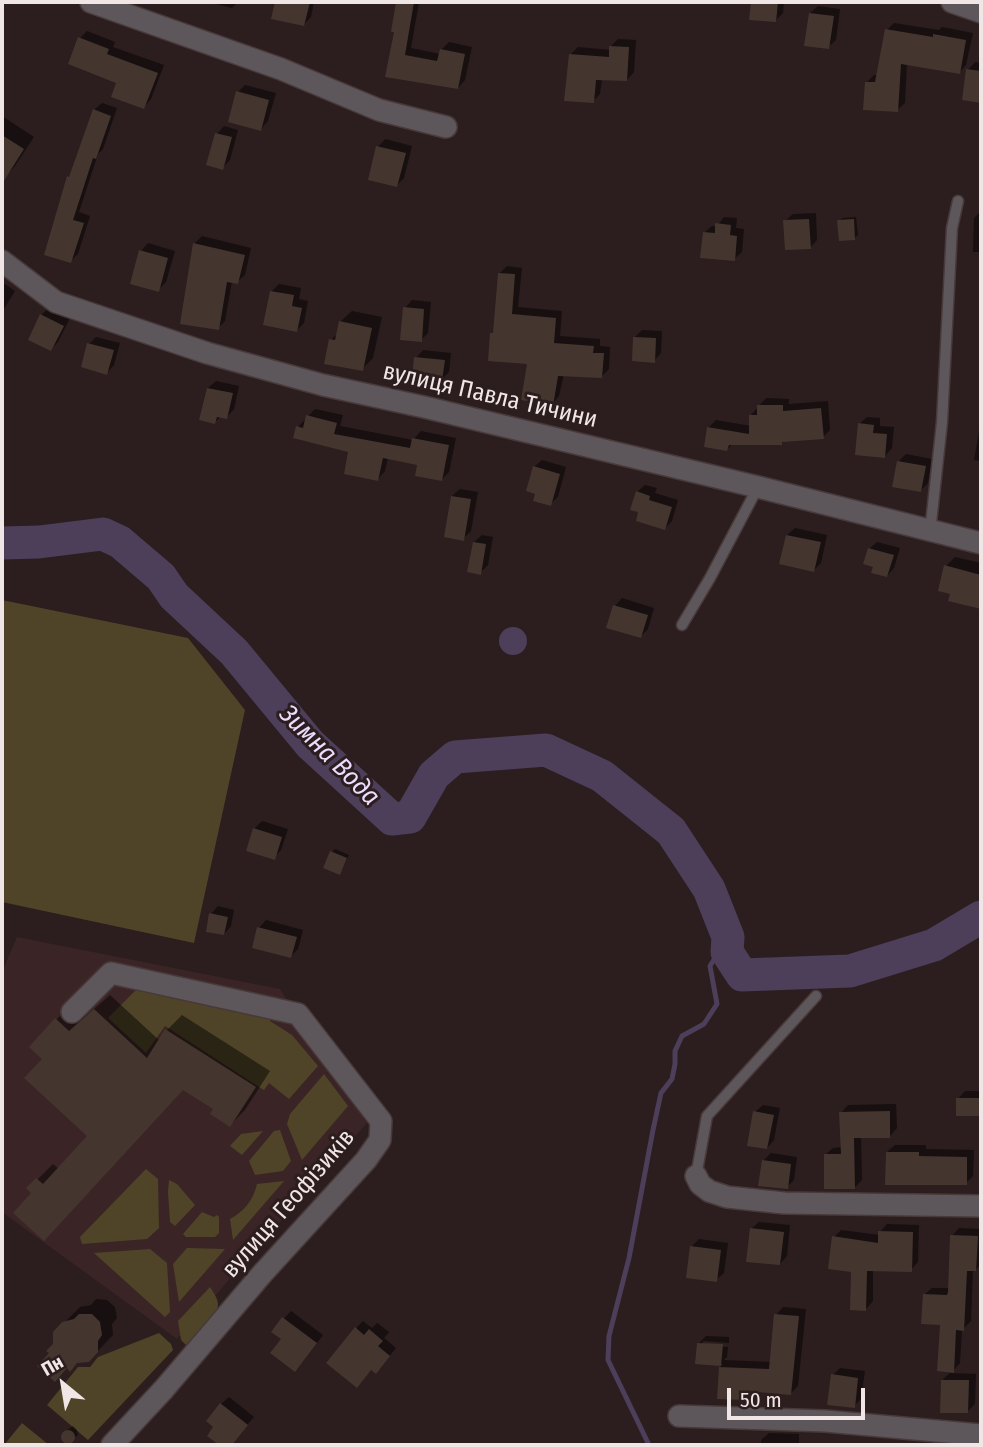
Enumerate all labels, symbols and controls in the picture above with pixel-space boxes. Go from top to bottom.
street label: вулиця Павла Тичини [380,357,600,435]
water label: Зимна Вода [272,699,386,813]
street label: вулиця Геофізиків [217,1124,361,1284]
north arrow [28,1349,98,1419]
text: Пн [37,1350,67,1381]
scale bar [731,1374,869,1418]
text: 50 m [740,1387,782,1413]

